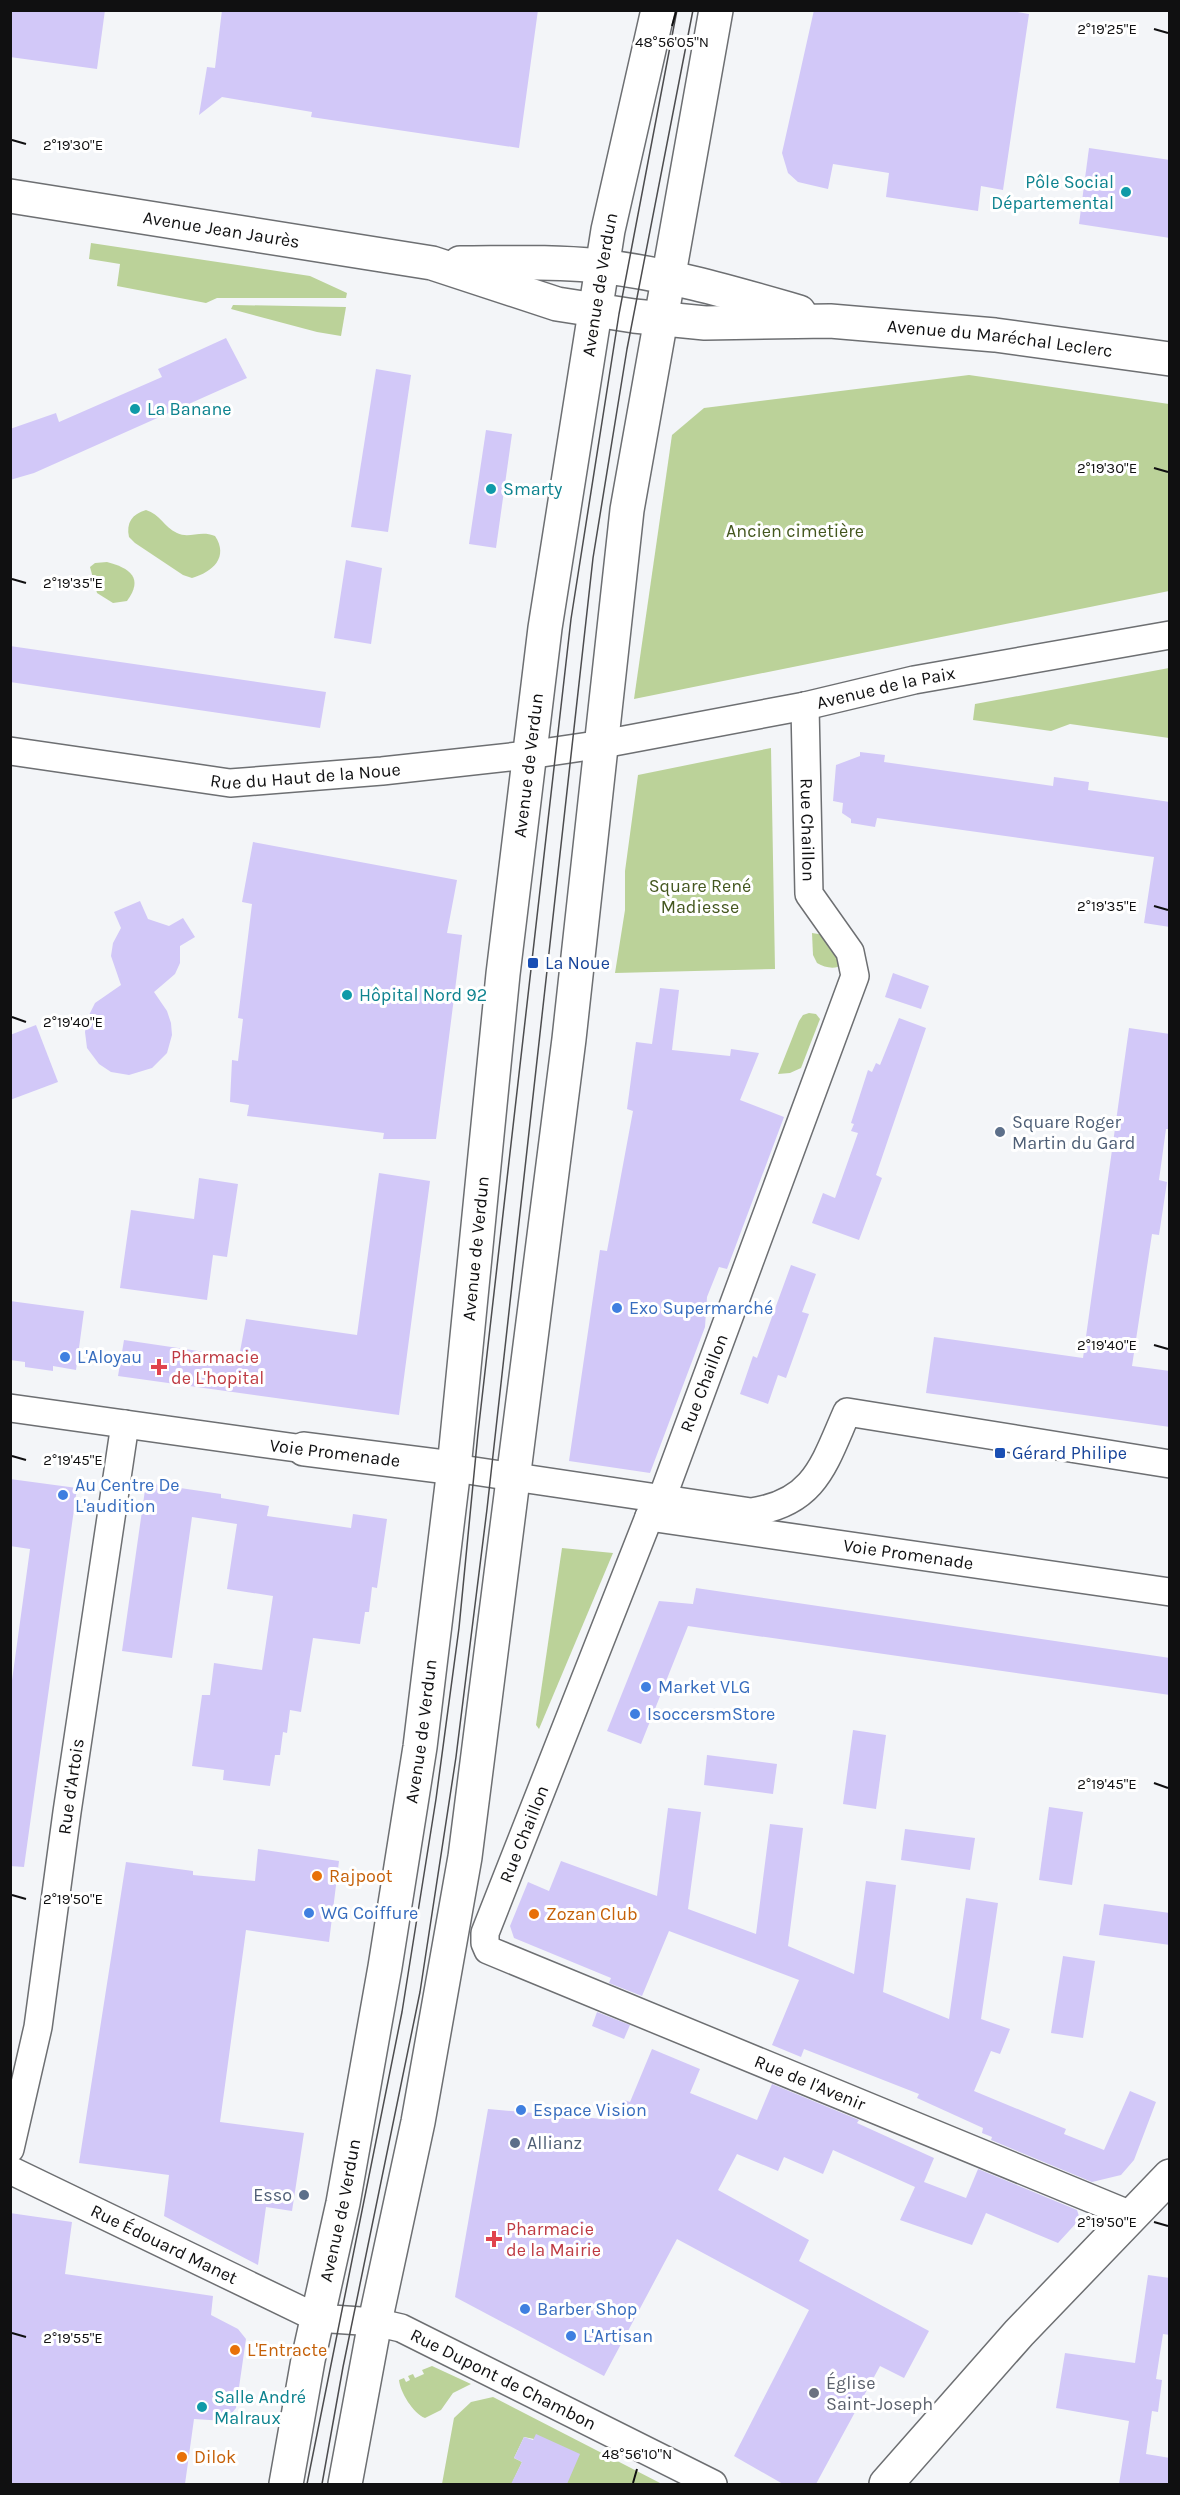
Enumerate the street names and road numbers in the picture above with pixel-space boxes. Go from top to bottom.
street label: Avenue Jean Jaurès [141,206,301,253]
street label: Avenue de Verdun [577,210,623,358]
street label: Avenue du Maréchal Leclerc [886,315,1114,362]
street label: Avenue de la Paix [814,662,957,714]
street label: Avenue de Verdun [509,692,548,839]
street label: Rue du Haut de la Noue [209,758,402,794]
street label: Rue Chaillon [796,778,820,882]
street label: Avenue de Verdun [458,1175,494,1322]
street label: Rue Chaillon [675,1331,733,1435]
street label: Voie Promenade [268,1434,402,1472]
street label: Voie Promenade [842,1534,975,1575]
street label: Avenue de Verdun [400,1658,442,1805]
street label: Rue d'Artois [53,1737,89,1836]
street label: Rue Chaillon [494,1782,554,1886]
street label: Rue de l'Avenir [751,2050,869,2116]
street label: Avenue de Verdun [315,2137,365,2284]
street label: Rue Édouard Manet [87,2200,241,2289]
street label: Rue Dupont de Chambon [407,2323,600,2435]

